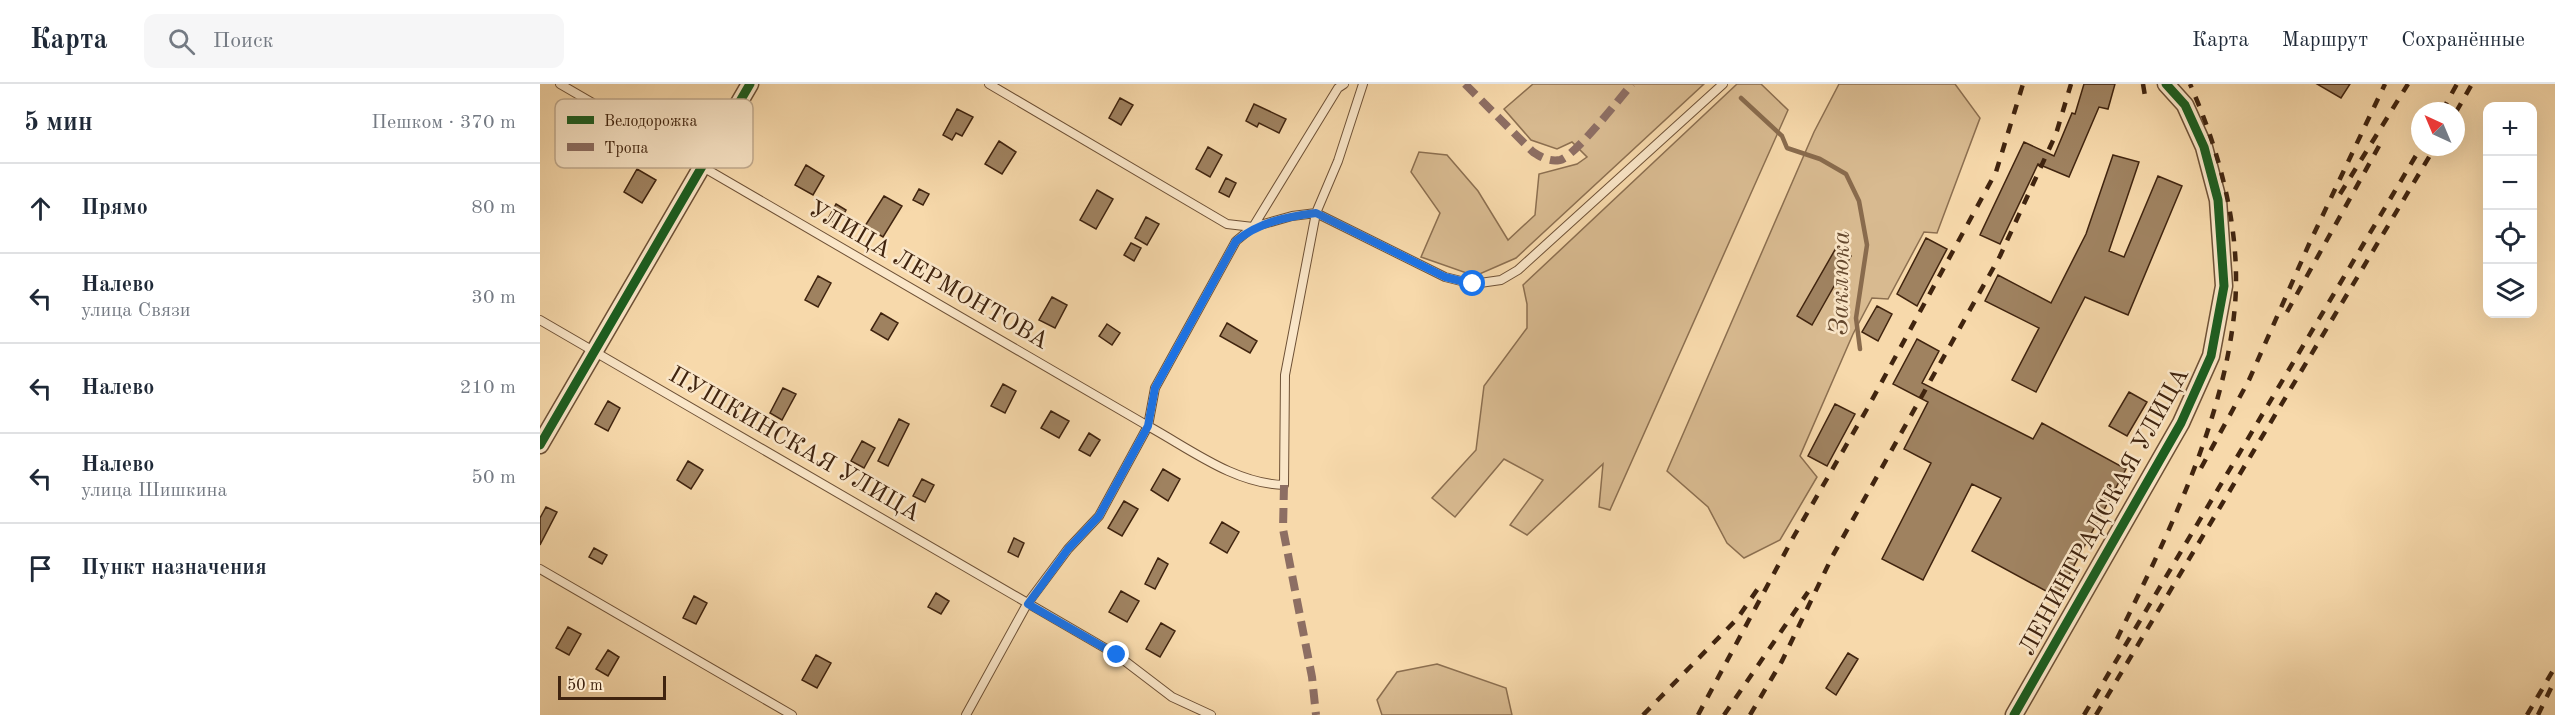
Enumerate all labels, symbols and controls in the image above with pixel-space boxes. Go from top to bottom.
search box [144,14,564,68]
icon: search [165,25,198,58]
text: Карта [30,27,108,55]
text: Поиск [213,30,274,52]
text: Карта [2192,30,2249,51]
text: Маршрут [2282,30,2368,51]
text: Сохранённые [2401,30,2525,51]
legend [555,99,753,168]
north arrow [2411,102,2465,156]
map controls [2483,102,2537,318]
button: + [2483,102,2537,156]
text: 5 мин [24,110,93,136]
text: Пешком · 370 m [371,113,516,133]
text: Велодорожка [604,114,697,130]
text: Тропа [604,141,648,157]
button: − [2483,156,2537,210]
icon: ahead [24,192,57,225]
text: Прямо [81,197,148,219]
street label: УЛИЦА ЛЕРМОНТОВА [804,197,1052,355]
text: 80 m [471,198,516,218]
button: locate [2483,210,2537,264]
water label: Заклюка [1827,230,1855,336]
button: layers [2483,264,2537,318]
route start [1459,270,1485,296]
text: Налево [81,274,154,296]
icon: left [24,282,57,315]
text: 30 m [471,288,516,308]
text: улица Связи [81,301,191,321]
street label: ПУШКИНСКАЯ УЛИЦА [664,363,924,527]
street label: ЛЕНИНГРАДСКАЯ УЛИЦА [2016,364,2194,660]
icon: left [24,372,57,405]
text: Налево [81,377,154,399]
text: 210 m [460,378,516,398]
text: Налево [81,454,154,476]
icon: left [24,462,57,495]
text: 50 m [471,468,516,488]
text: улица Шишкина [81,481,227,501]
icon: arrive [24,552,57,585]
text: Пункт назначения [81,557,267,579]
route end [1103,641,1129,667]
scale bar [558,673,666,700]
text: 50 m [567,678,603,694]

